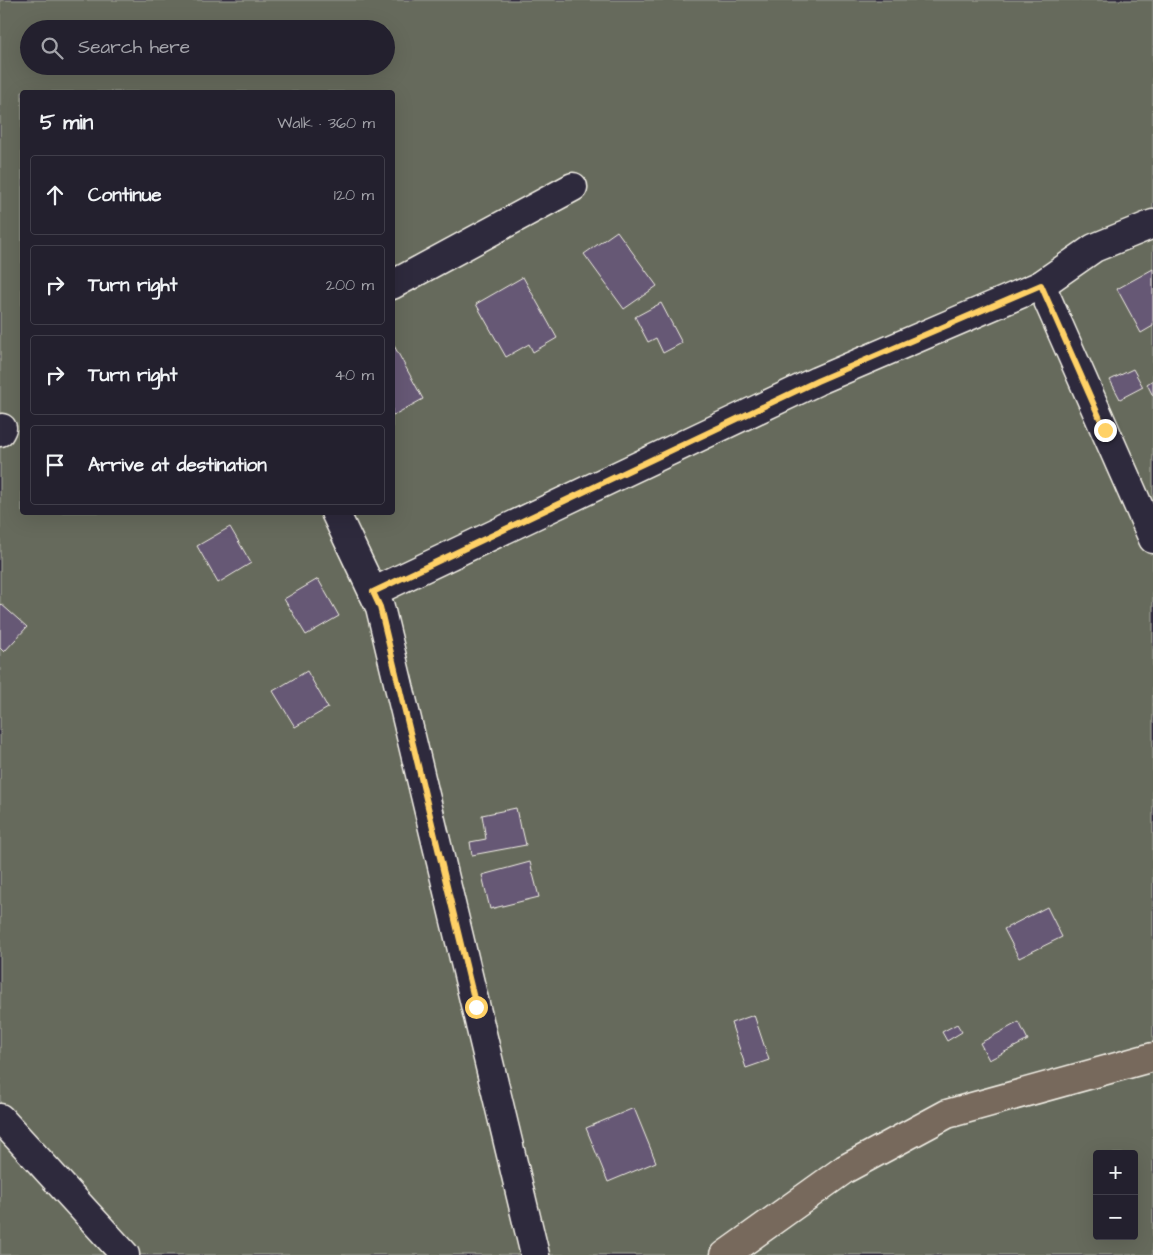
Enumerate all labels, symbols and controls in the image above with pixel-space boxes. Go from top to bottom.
search box [20,20,395,75]
icon: search [38,34,66,62]
text: Search here [78,34,190,61]
text: 5 min [40,108,93,137]
text: Walk · 360 m [277,112,375,134]
icon: ahead [41,181,69,209]
text: Continue [88,182,162,209]
text: 120 m [334,184,374,206]
icon: right [41,271,69,299]
text: Turn right [88,272,177,299]
text: 200 m [326,274,374,296]
icon: right [41,361,69,389]
text: Turn right [88,362,177,389]
text: 40 m [334,364,374,386]
route end [1094,419,1117,442]
icon: arrive [41,451,69,479]
text: Arrive at destination [88,452,267,479]
route start [465,996,488,1019]
map controls [1093,1150,1138,1240]
button: + [1093,1150,1138,1195]
button: − [1093,1195,1138,1240]

